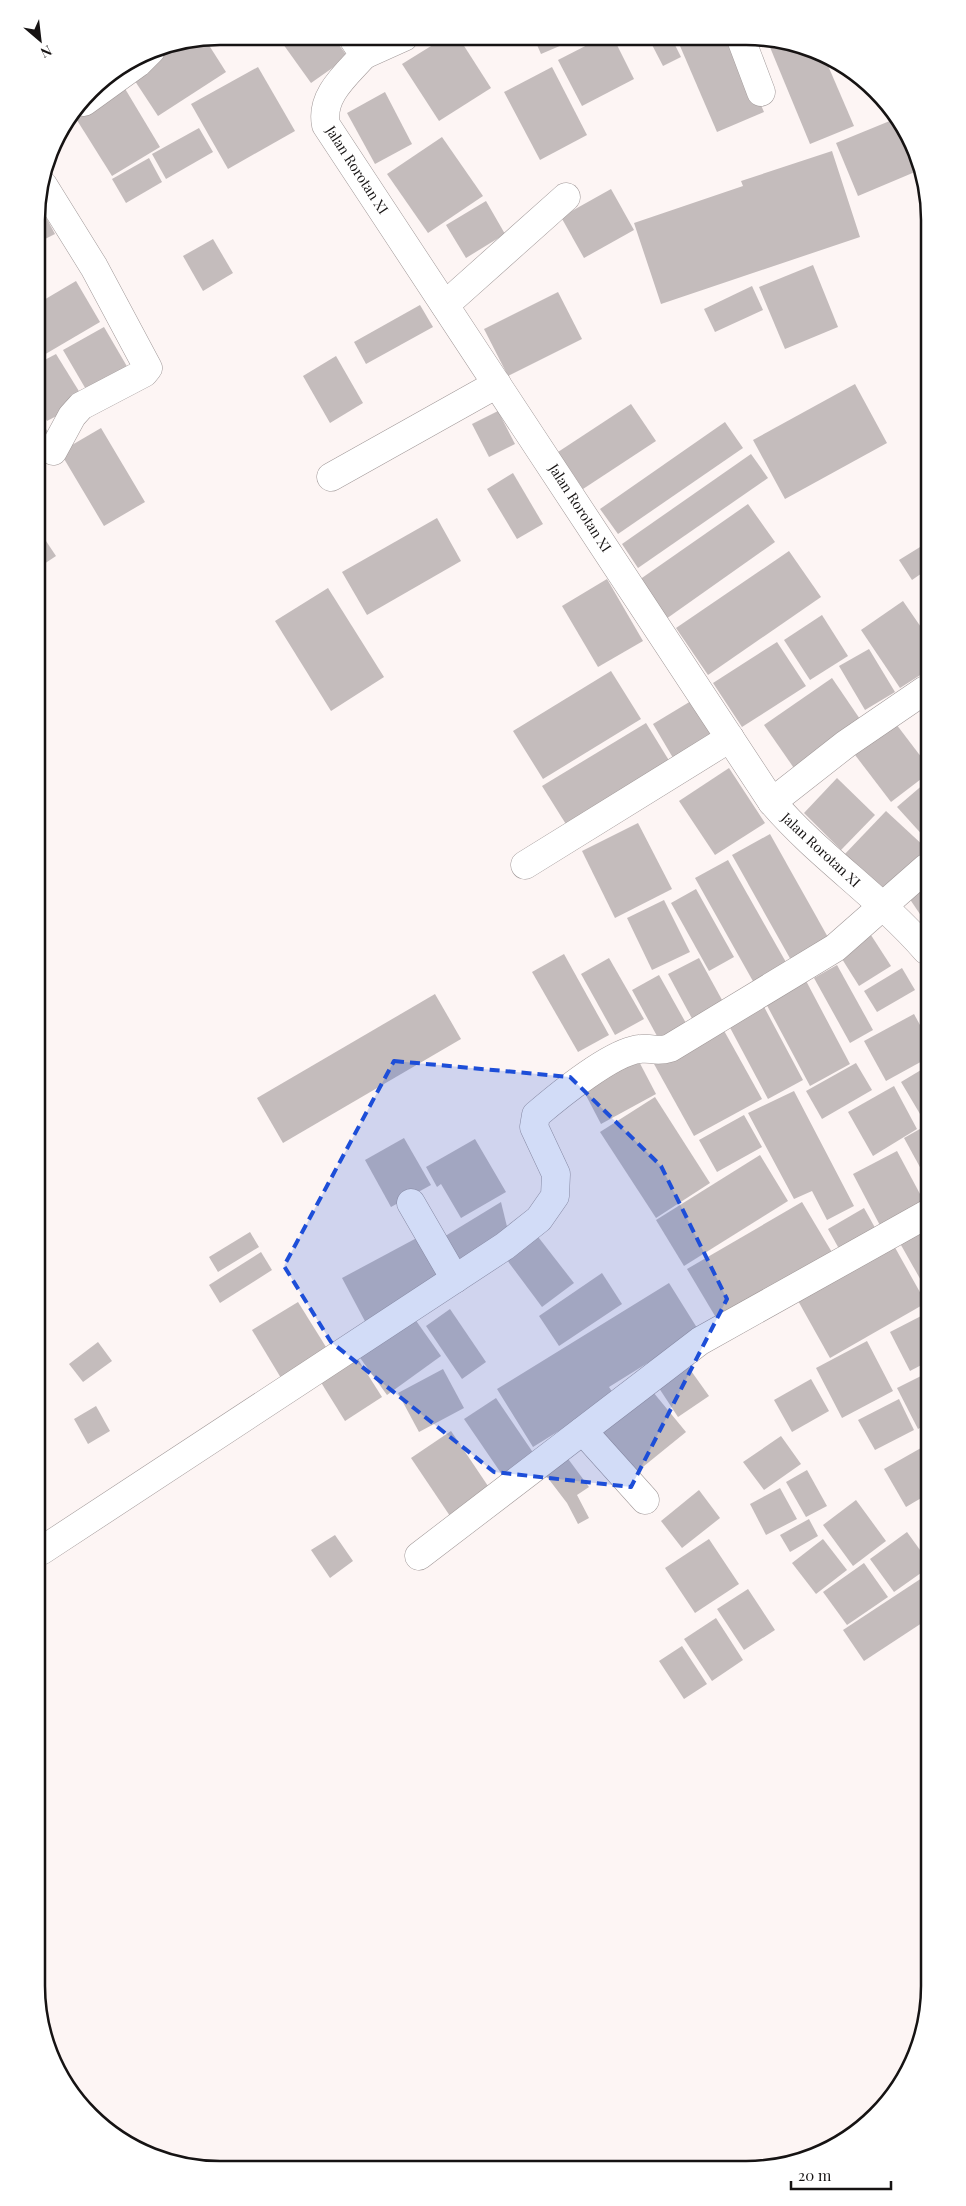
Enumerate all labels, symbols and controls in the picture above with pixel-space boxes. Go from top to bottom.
north arrow [15,15,65,65]
text: N [37,41,55,63]
street label: Jalan Rorotan XI [321,121,393,218]
street label: Jalan Rorotan XI [544,459,616,556]
street label: Jalan Rorotan XI [777,807,865,891]
scale bar [791,2158,891,2190]
text: 20 m [798,2165,832,2185]

